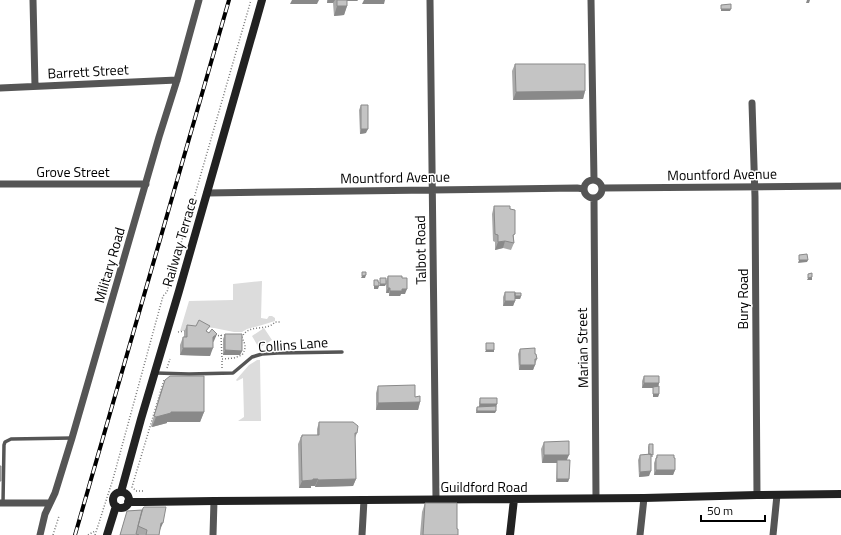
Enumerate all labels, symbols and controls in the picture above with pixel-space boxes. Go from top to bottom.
street label: Barrett Street [47,58,129,84]
street label: Grove Street [36,161,110,182]
street label: Mountford Avenue [667,163,777,185]
street label: Mountford Avenue [340,166,450,188]
street label: Railway Terrace [156,195,202,289]
street label: Talbot Road [409,215,431,285]
street label: Military Road [88,225,130,305]
street label: Bury Road [732,268,753,330]
street label: Marian Street [571,308,593,388]
street label: Collins Lane [257,331,329,357]
street label: Guildford Road [440,476,528,497]
scale bar [701,497,765,523]
text: 50 m [707,501,733,520]

